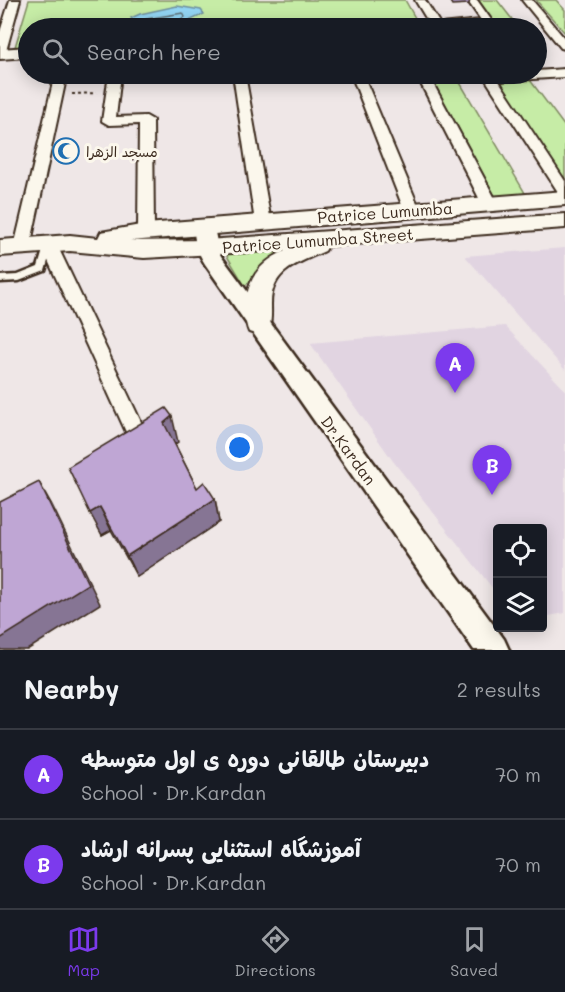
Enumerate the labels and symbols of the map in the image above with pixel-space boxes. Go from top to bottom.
mosque icon: مسجد الزهرا [51,136,81,166]
place label: مسجد الزهرا [86,142,158,161]
street label: Patrice Lumumba [317,197,453,227]
street label: Patrice Lumumba Street [222,223,414,257]
pin: A [436,344,474,393]
street label: Dr.Kardan [317,411,381,489]
your location [225,433,254,462]
pin: B [472,446,512,495]

